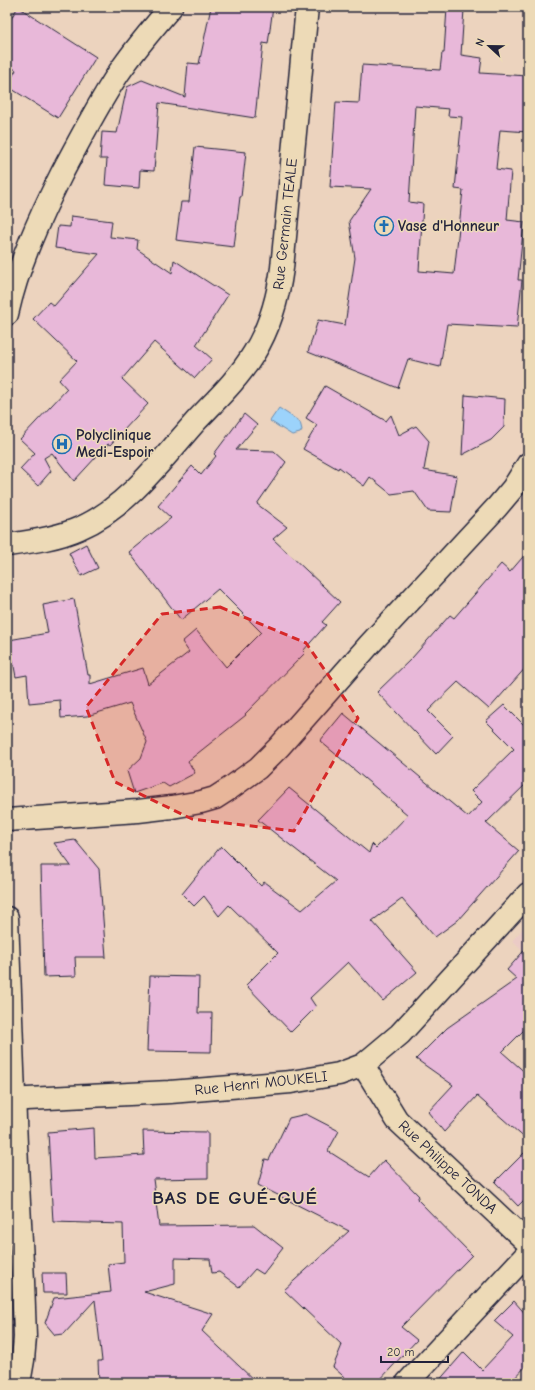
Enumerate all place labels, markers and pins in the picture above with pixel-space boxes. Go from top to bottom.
church icon: Vase d'Honneur [373,215,395,237]
place label: Vase d'Honneur [398,217,499,235]
place label: Polyclinique Medi-Espoir [76,426,154,461]
hospital icon: Polyclinique Medi-Espoir [51,433,73,455]

